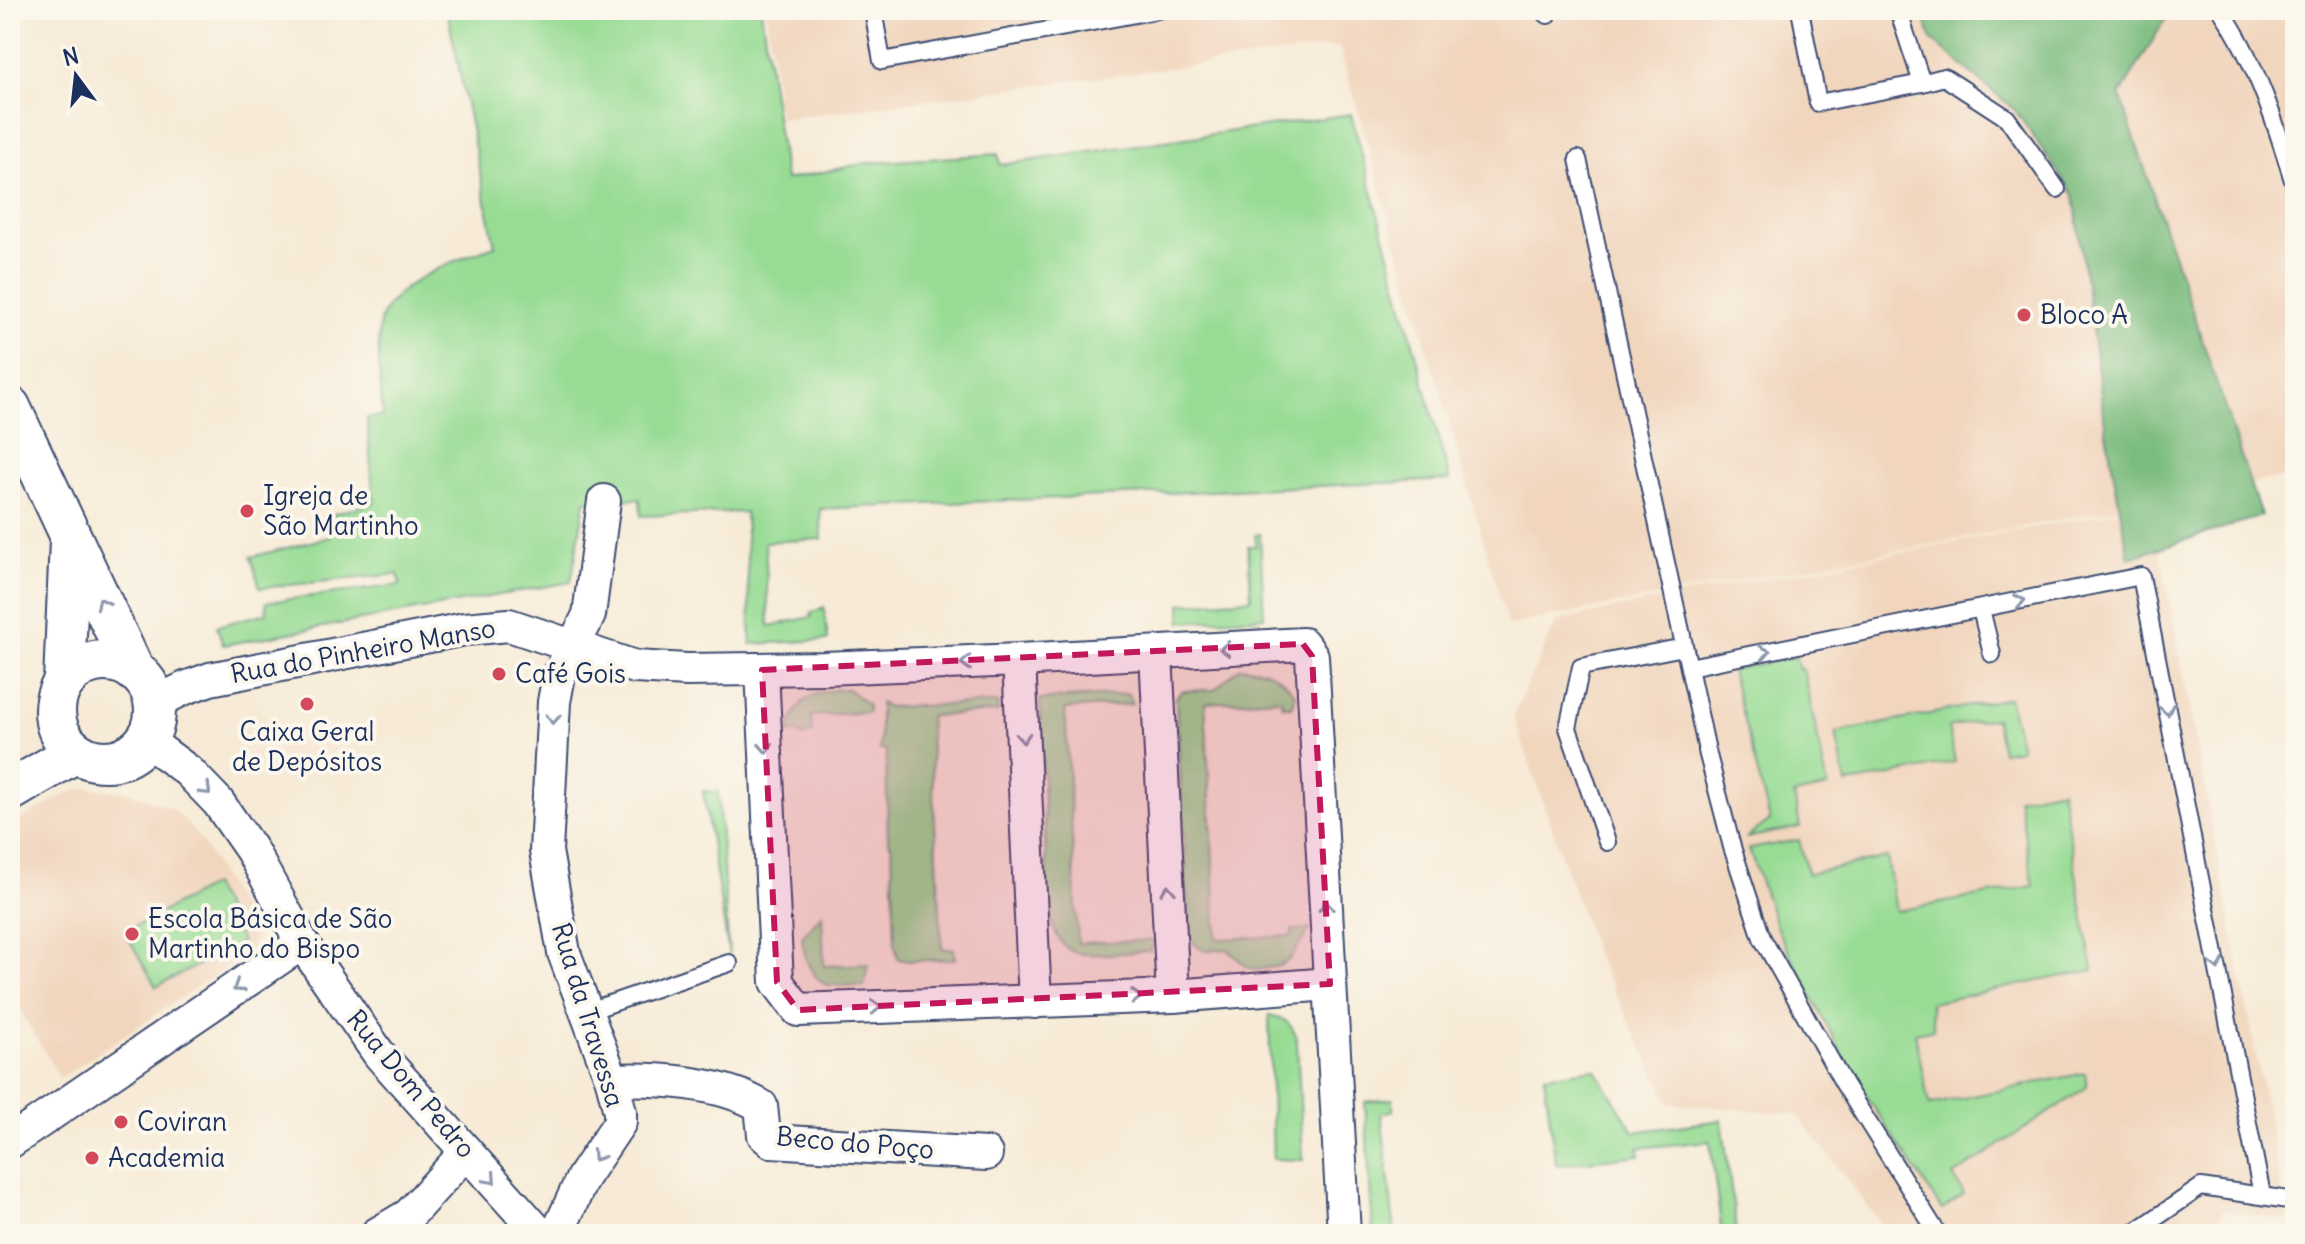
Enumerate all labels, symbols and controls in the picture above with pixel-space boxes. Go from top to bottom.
north arrow [36,36,116,116]
text: N [60,41,82,72]
place label: Bloco A [2040,298,2128,331]
marker: Bloco A [2015,306,2033,324]
place label: Igreja de São Martinho [263,479,419,542]
marker: Igreja de São Martinho [238,502,256,520]
one-way arrow [2013,593,2026,610]
one-way arrow [96,597,112,612]
street label: Rua do Pinheiro Manso [228,611,498,690]
one-way arrow [1218,640,1231,657]
one-way arrow [1758,644,1771,661]
one-way arrow [959,654,972,671]
place label: Café Gois [515,657,626,690]
marker: Café Gois [490,665,508,683]
marker: Caixa Geral de Depósitos [298,695,316,713]
one-way arrow [2158,703,2175,716]
one-way arrow [545,713,562,726]
place label: Caixa Geral de Depósitos [232,715,382,778]
one-way arrow [1015,732,1032,745]
one-way arrow [757,742,774,755]
one-way arrow [197,781,211,795]
one-way arrow [1159,883,1176,896]
one-way arrow [1317,899,1334,912]
place label: Escola Básica de São Martinho do Bispo [148,902,392,965]
street label: Rua da Travessa [545,919,632,1111]
marker: Escola Básica de São Martinho do Bispo [123,925,141,943]
one-way arrow [2208,958,2225,971]
one-way arrow [232,977,246,992]
one-way arrow [1130,989,1143,1006]
one-way arrow [870,999,883,1016]
street label: Rua Dom Pedro [340,1003,483,1165]
place label: Coviran [137,1105,227,1138]
marker: Coviran [112,1113,130,1131]
street label: Beco do Poço [775,1119,935,1166]
place label: Academia [108,1141,225,1174]
one-way arrow [591,1148,606,1162]
marker: Academia [83,1149,101,1167]
one-way arrow [481,1170,495,1185]

